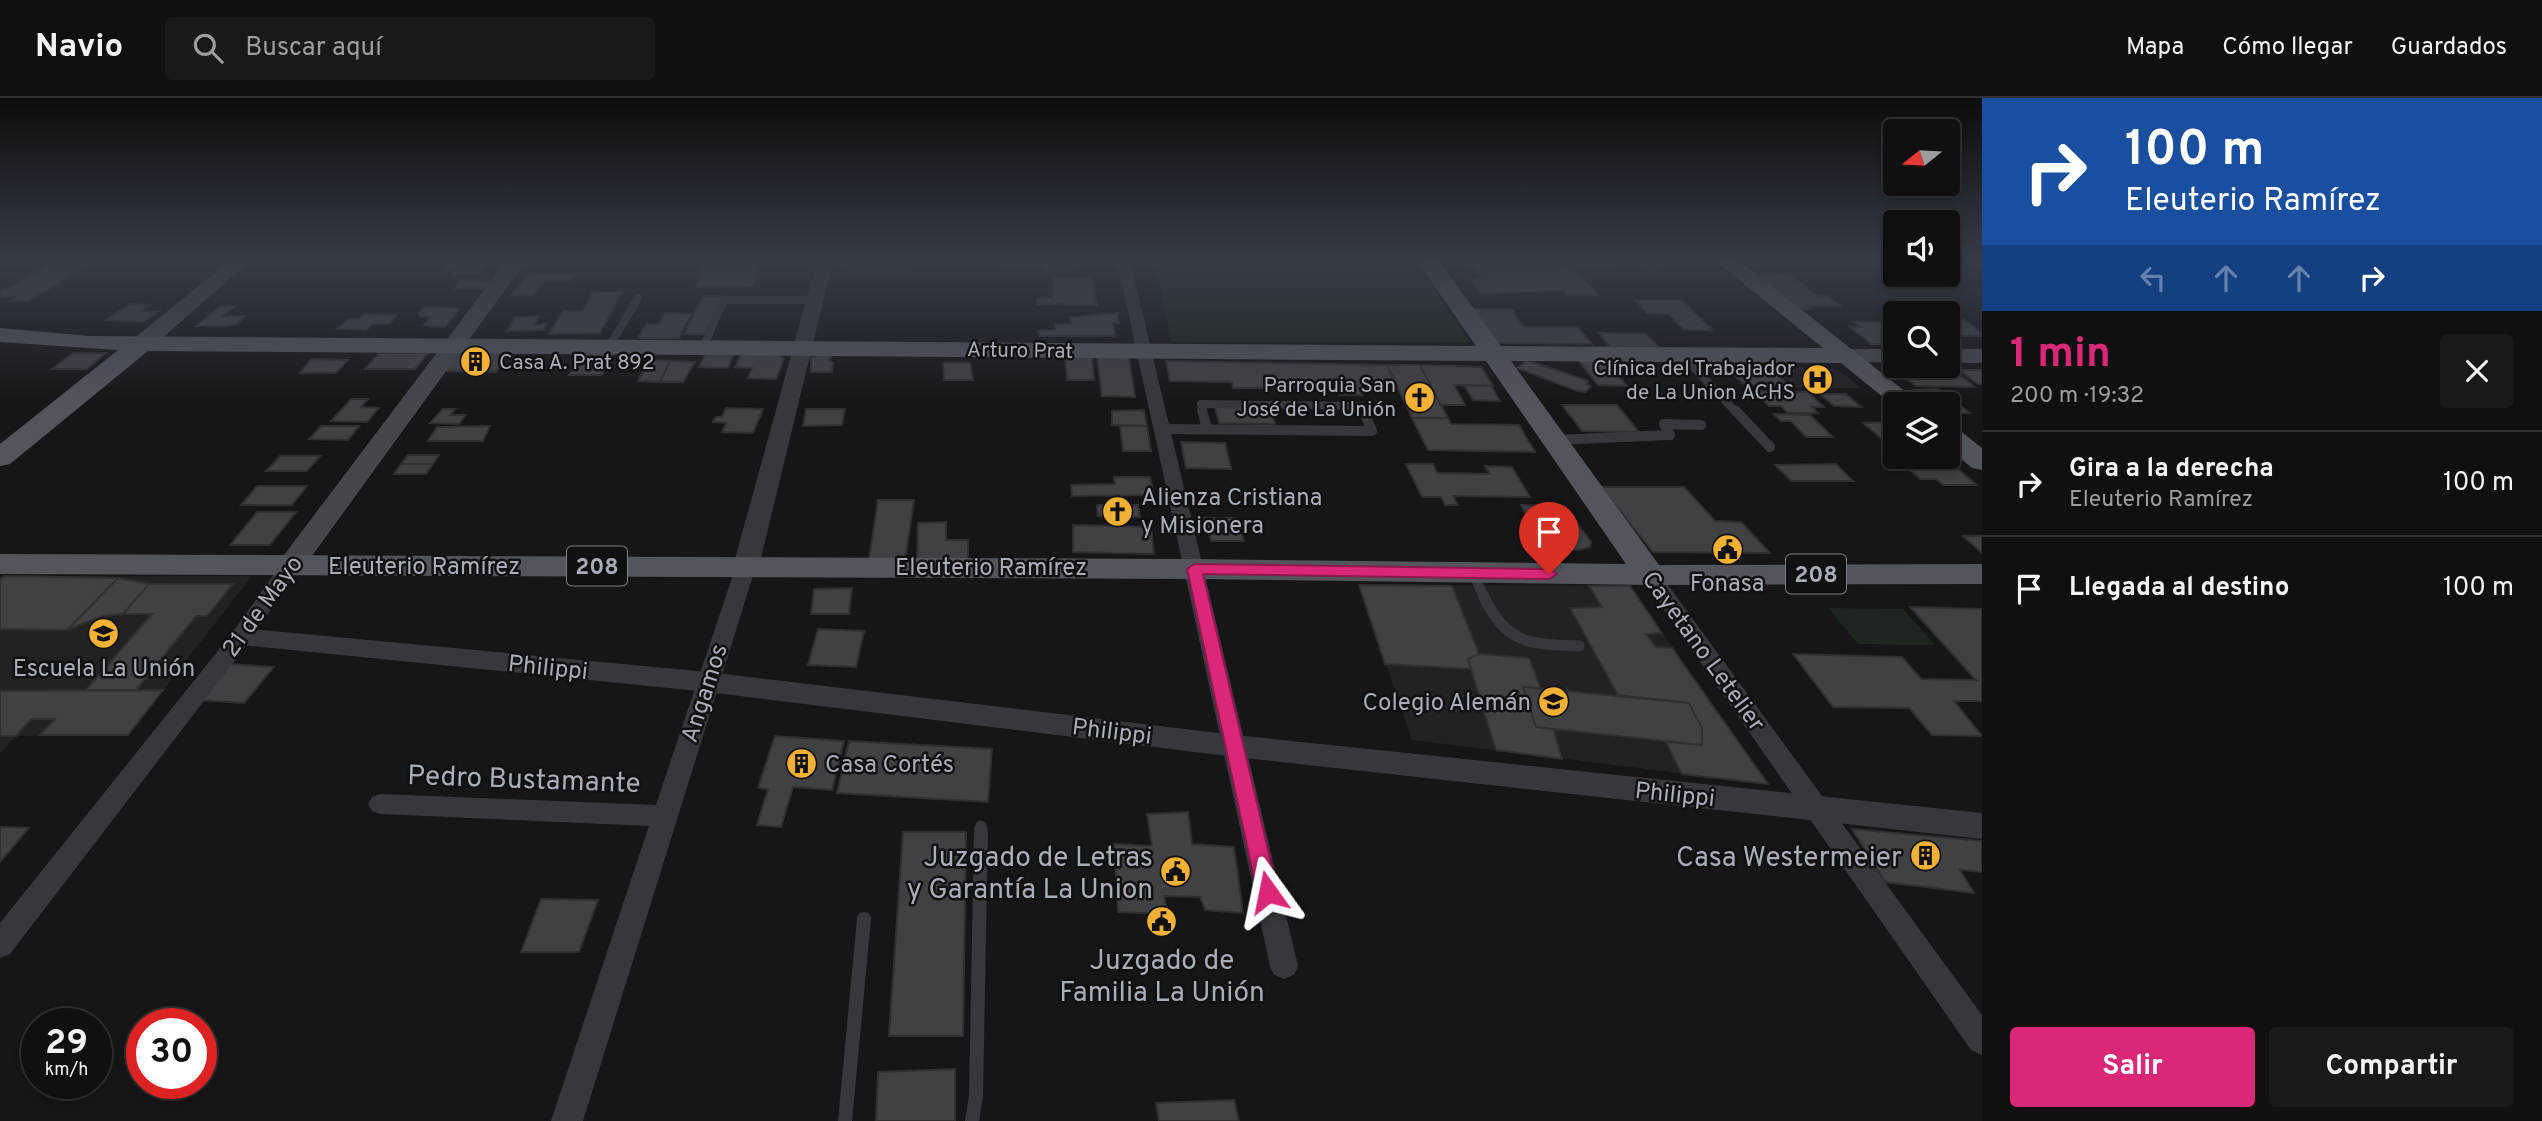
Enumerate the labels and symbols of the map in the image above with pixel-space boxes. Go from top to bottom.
north arrow [1883,119,1960,196]
street label: Arturo Prat [967,337,1073,366]
building icon: Casa A. Prat 892 [459,345,493,379]
place label: Casa A. Prat 892 [499,350,655,377]
place label: Clínica del Trabajador de La Union ACHS [1593,356,1795,407]
hospital icon: Clínica del Trabajador de La Union ACHS [1801,363,1835,397]
place label: Parroquia San José de La Unión [1236,373,1396,424]
church icon: Parroquia San José de La Unión [1402,380,1436,414]
place label: Alienza Cristiana y Misionera [1141,484,1322,542]
church icon: Alienza Cristiana y Misionera [1101,494,1135,528]
pin [1519,502,1579,574]
public building icon: Fonasa [1710,532,1744,566]
road number: 208 [567,546,627,586]
street label: 21 de Mayo [217,550,311,664]
street label: Eleuterio Ramírez [328,553,520,583]
street label: Eleuterio Ramírez [895,554,1087,584]
road number: 208 [1786,554,1846,594]
street label: Cayetano Letelier [1634,566,1771,738]
place label: Fonasa [1690,570,1764,600]
school or university icon: Escuela La Unión [87,617,121,651]
street label: Angamos [676,641,736,747]
street label: Philippi [506,650,589,688]
place label: Escuela La Unión [13,655,195,685]
school or university icon: Colegio Alemán [1537,685,1571,719]
place label: Colegio Alemán [1362,689,1531,719]
street label: Philippi [1070,713,1153,753]
building icon: Casa Cortés [785,747,819,781]
place label: Casa Cortés [825,751,954,781]
street label: Pedro Bustamante [407,759,641,803]
street label: Philippi [1633,777,1716,815]
building icon: Casa Westermeier [1908,839,1942,873]
place label: Juzgado de Letras y Garantía La Union [907,841,1153,909]
place label: Casa Westermeier [1676,841,1902,877]
public building icon: Juzgado de Letras y Garantía La Union [1159,855,1193,889]
position arrow [1231,855,1305,929]
public building icon: Juzgado de Familia La Unión [1145,905,1179,939]
place label: Juzgado de Familia La Unión [1059,944,1265,1012]
speed limit sign: 30 [126,1008,217,1099]

